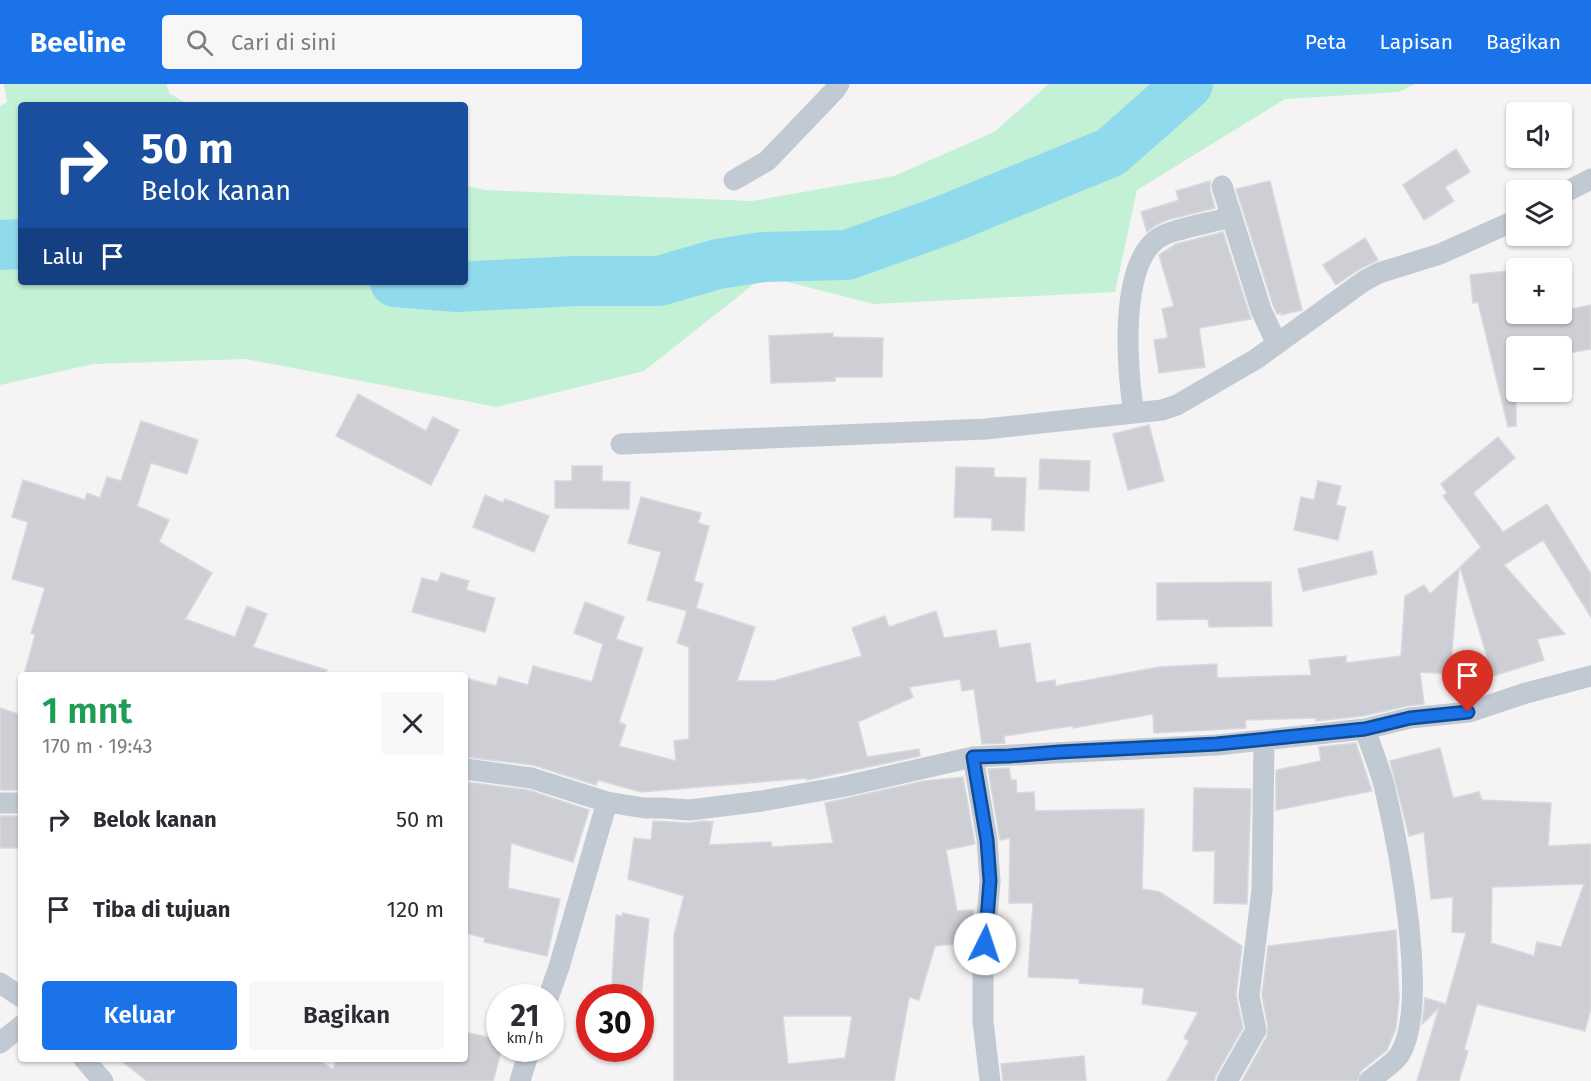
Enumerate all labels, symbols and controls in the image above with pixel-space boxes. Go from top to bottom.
search box [162,15,582,69]
text: Beeline [30,26,126,59]
icon: search [183,26,216,59]
text: Cari di sini [231,29,336,56]
text: Peta [1305,29,1347,55]
text: Lapisan [1380,29,1453,55]
text: Bagikan [1486,29,1561,55]
map controls [1506,102,1572,402]
button: sound [1506,102,1572,168]
text: 50 m [141,124,234,174]
icon: right [42,126,120,204]
text: Belok kanan [141,175,291,207]
button: layers [1506,180,1572,246]
icon: arrive [96,240,129,273]
text: Lalu [42,243,84,270]
button: + [1506,258,1572,324]
button: − [1506,336,1572,402]
pin [1442,650,1493,712]
icon: arrive [1451,659,1484,692]
text: 1 mnt [42,689,132,733]
button: close [381,692,444,755]
text: 170 m · 19:43 [42,734,152,758]
icon: right [42,803,75,836]
text: Belok kanan [93,806,217,833]
text: 50 m [396,806,444,833]
icon: arrive [42,893,75,926]
text: Tiba di tujuan [93,896,230,923]
text: 120 m [387,896,444,923]
position arrow [953,912,1017,976]
button: Keluar [42,981,237,1050]
button: Bagikan [249,981,444,1050]
speed limit sign: 30 [576,984,654,1062]
text: 21 [511,998,539,1034]
text: km/h [506,1029,544,1047]

